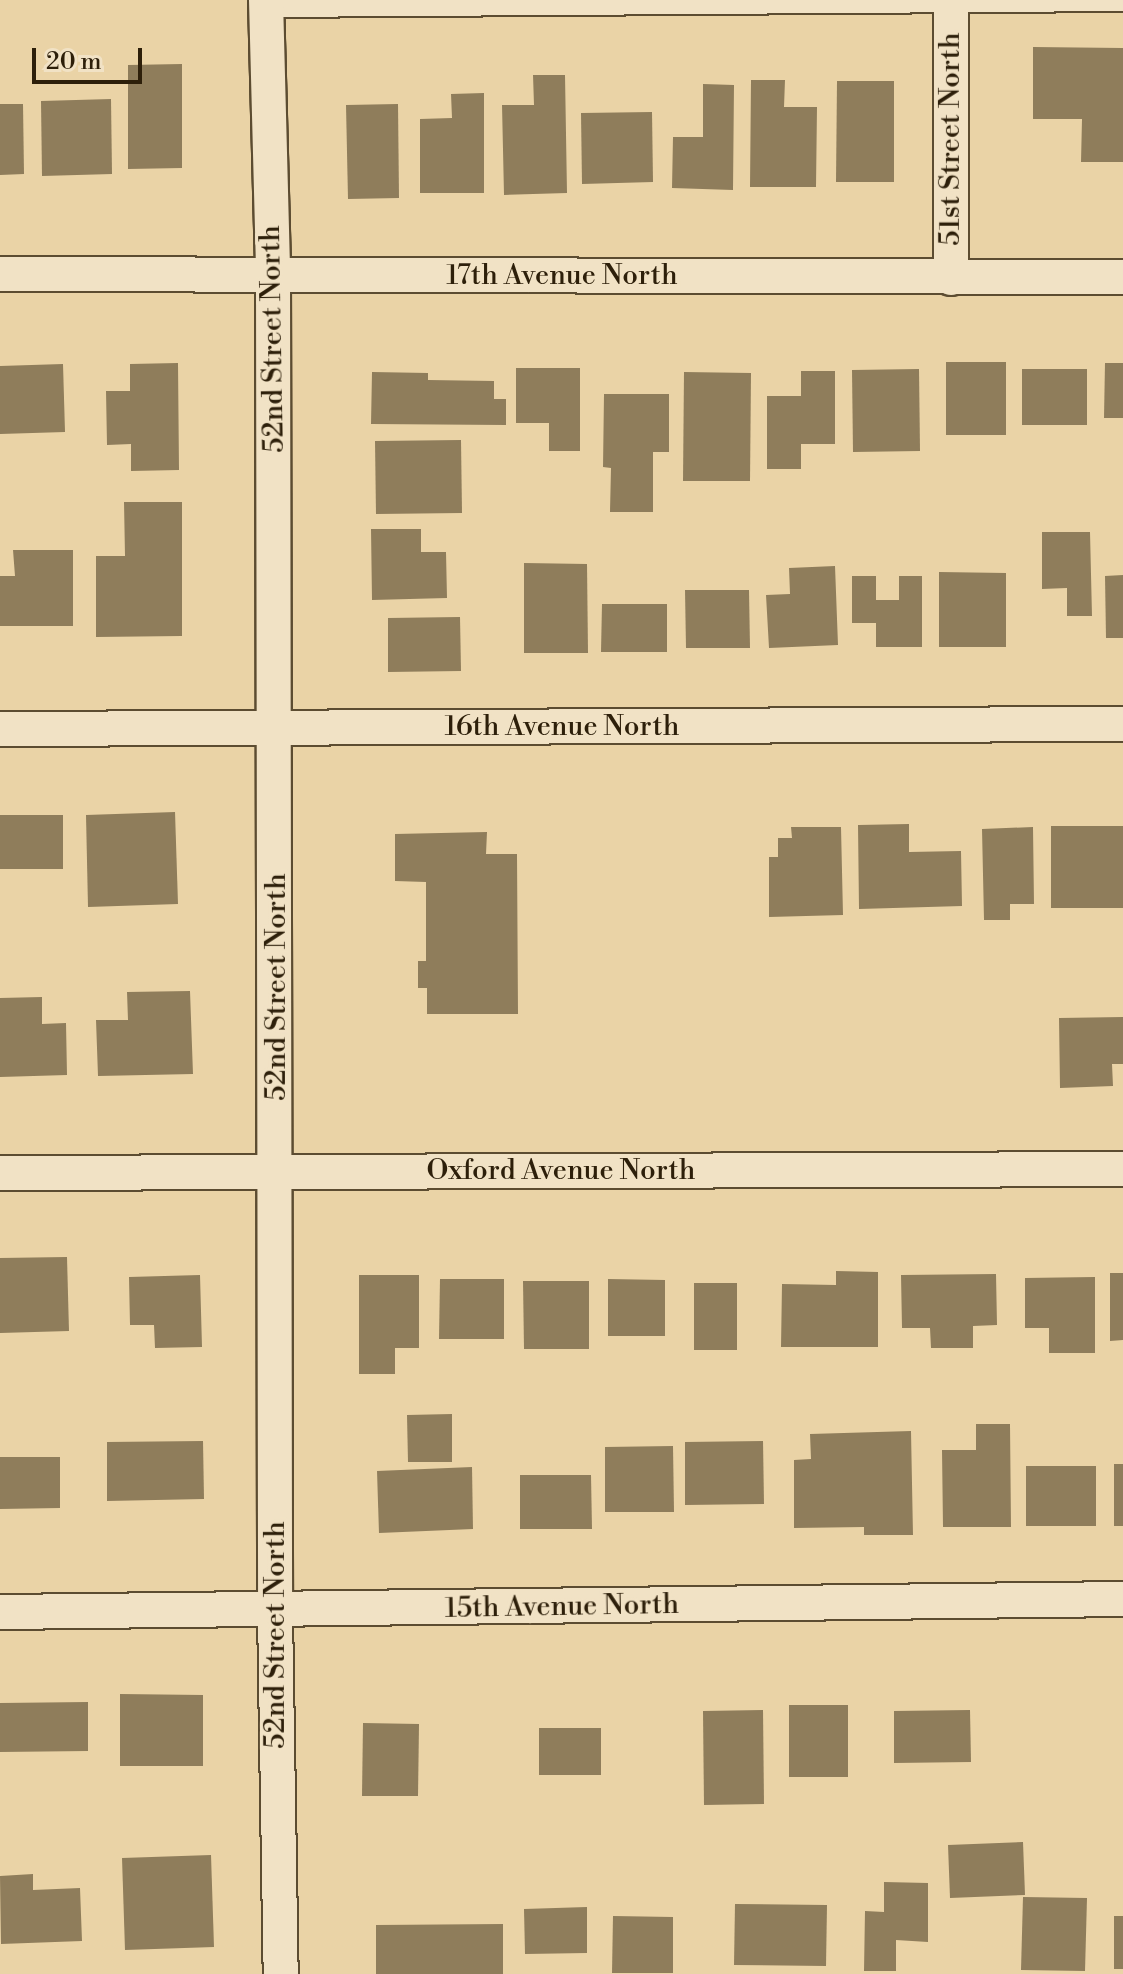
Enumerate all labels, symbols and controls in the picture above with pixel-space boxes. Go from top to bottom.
scale bar [36,32,146,82]
street label: 51st Street North [934,32,968,246]
text: 20 m [46,47,102,77]
street label: 52nd Street North [254,225,292,453]
street label: 17th Avenue North [446,259,678,293]
street label: 16th Avenue North [445,710,679,744]
street label: 52nd Street North [260,873,294,1101]
street label: Oxford Avenue North [426,1154,696,1188]
street label: 52nd Street North [259,1521,293,1749]
street label: 15th Avenue North [445,1588,679,1626]

